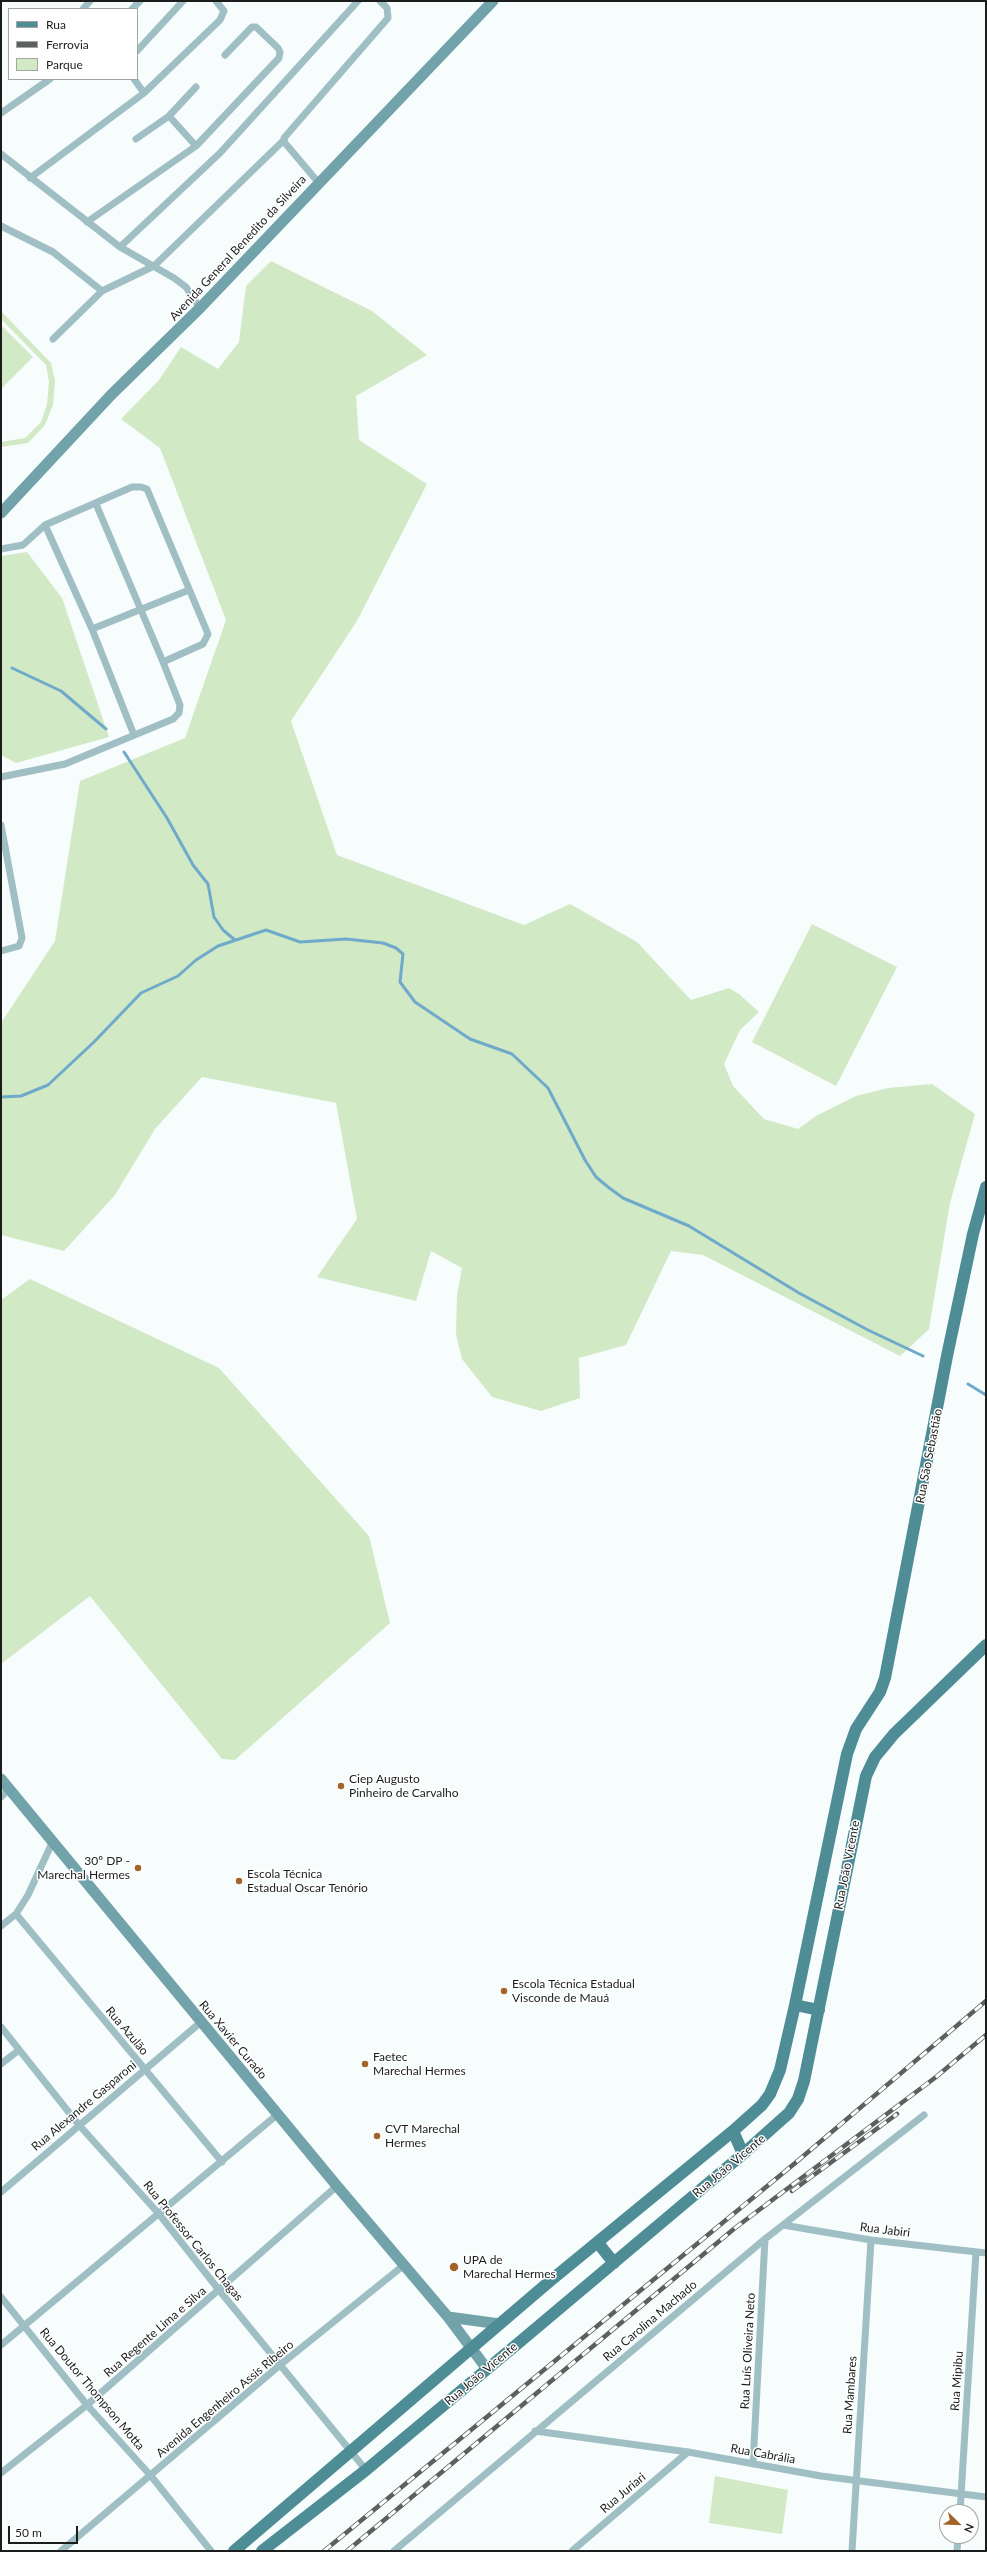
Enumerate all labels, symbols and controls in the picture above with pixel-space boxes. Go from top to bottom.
legend [8,8,138,80]
text: Rua [46,17,66,32]
text: Ferrovia [46,37,89,52]
text: Parque [46,57,83,72]
street label: Avenida General Benedito da Silveira [167,172,309,324]
street label: Rua São Sebastião [913,1407,945,1505]
place label: Ciep Augusto Pinheiro de Carvalho [349,1772,458,1800]
marker: Ciep Augusto Pinheiro de Carvalho [336,1781,346,1791]
street label: Rua João Vicente [831,1819,863,1911]
place label: 30º DP - Marechal Hermes [37,1854,130,1882]
marker: 30º DP - Marechal Hermes [133,1863,143,1873]
place label: Escola Técnica Estadual Oscar Tenório [247,1867,368,1895]
marker: Escola Técnica Estadual Oscar Tenório [234,1876,244,1886]
place label: Escola Técnica Estadual Visconde de Mauá [512,1977,635,2005]
marker: Escola Técnica Estadual Visconde de Mauá [499,1986,509,1996]
street label: Rua Xavier Curado [196,1998,270,2082]
street label: Rua Azulão [103,2004,151,2058]
place label: Faetec Marechal Hermes [373,2050,466,2078]
street label: Rua Alexandre Gasparoni [29,2058,139,2154]
marker: Faetec Marechal Hermes [360,2059,370,2069]
place label: CVT Marechal Hermes [385,2122,460,2150]
marker: CVT Marechal Hermes [372,2131,382,2141]
street label: Rua João Vicente [690,2131,768,2201]
street label: Rua Professor Carlos Chagas [140,2178,246,2304]
street label: Rua Jabiri [859,2220,911,2240]
place label: UPA de Marechal Hermes [463,2253,556,2281]
marker: UPA de Marechal Hermes [448,2261,460,2273]
street label: Rua Carolina Machado [600,2277,700,2365]
street label: Rua Regente Lima e Silva [101,2284,209,2380]
street label: Rua Luís Oliveira Neto [738,2292,758,2410]
street label: Rua Doutor Thompson Motta [37,2325,147,2453]
street label: Avenida Engenheiro Assis Ribeiro [153,2337,297,2461]
street label: Rua João Vicente [442,2339,520,2409]
street label: Rua Mipibu [948,2351,966,2411]
street label: Rua Mambares [840,2356,860,2434]
street label: Rua Cabrália [729,2441,797,2467]
street label: Rua Juriari [597,2470,649,2516]
north arrow [939,2504,979,2544]
scale bar [10,2518,80,2544]
text: N [962,2522,977,2535]
text: 50 m [15,2525,42,2540]

